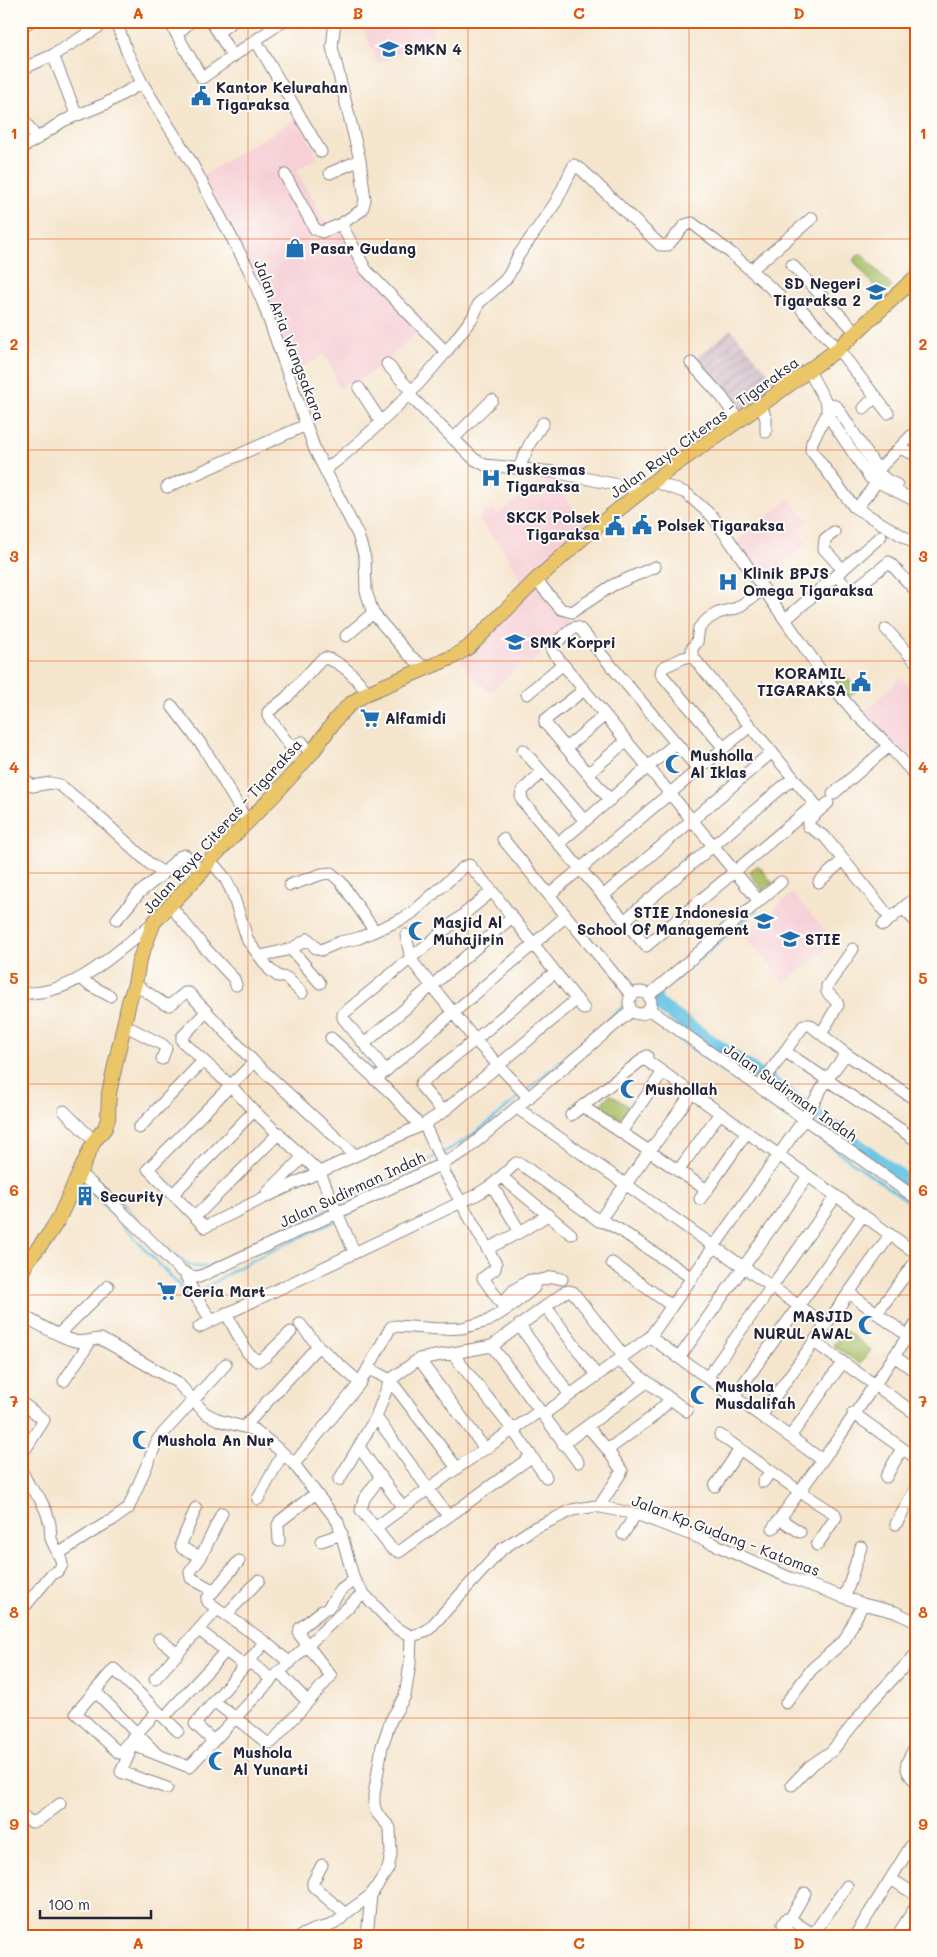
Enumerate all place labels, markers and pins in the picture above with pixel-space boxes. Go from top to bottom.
school or university icon: SMKN 4 [378,38,400,60]
place label: SMKN 4 [404,39,462,59]
place label: Kantor Kelurahan Tigaraksa [216,77,348,114]
public building icon: Kantor Kelurahan Tigaraksa [190,85,212,107]
shop icon: Pasar Gudang [284,237,306,259]
place label: Pasar Gudang [310,238,416,258]
place label: SD Negeri Tigaraksa 2 [773,273,861,310]
school or university icon: SD Negeri Tigaraksa 2 [865,281,887,303]
place label: Puskesmas Tigaraksa [506,459,586,496]
hospital icon: Puskesmas Tigaraksa [480,467,502,489]
place label: SKCK Polsek Tigaraksa [506,507,600,544]
public building icon: Polsek Tigaraksa [631,514,653,536]
public building icon: SKCK Polsek Tigaraksa [604,515,626,537]
place label: Polsek Tigaraksa [657,515,784,535]
place label: Klinik BPJS Omega Tigaraksa [743,563,874,600]
hospital icon: Klinik BPJS Omega Tigaraksa [717,571,739,593]
school or university icon: SMK Korpri [504,631,526,653]
place label: SMK Korpri [530,632,616,652]
place label: KORAMIL TIGARAKSA [757,663,846,700]
public building icon: KORAMIL TIGARAKSA [850,671,872,693]
supermarket icon: Alfamidi [359,707,381,729]
place label: Alfamidi [385,708,447,728]
place label: Musholla Al Iklas [690,745,753,782]
mosque icon: Musholla Al Iklas [664,753,686,775]
place label: STIE Indonesia School Of Management [577,902,749,939]
school or university icon: STIE Indonesia School Of Management [753,910,775,932]
place label: Masjid Al Muhajirin [433,912,504,949]
mosque icon: Masjid Al Muhajirin [407,920,429,942]
school or university icon: STIE [779,928,801,950]
place label: STIE [805,929,841,949]
mosque icon: Mushollah [619,1078,641,1100]
place label: Mushollah [645,1079,717,1099]
building icon: Security [74,1185,96,1207]
place label: Security [100,1186,164,1206]
supermarket icon: Ceria Mart [156,1280,178,1302]
place label: Ceria Mart [182,1281,266,1301]
place label: MASJID NURUL AWAL [754,1306,853,1343]
mosque icon: MASJID NURUL AWAL [857,1314,879,1336]
place label: Mushola Musdalifah [715,1376,796,1413]
mosque icon: Mushola Musdalifah [689,1384,711,1406]
mosque icon: Mushola An Nur [131,1429,153,1451]
place label: Mushola An Nur [157,1430,274,1450]
place label: Mushola Al Yunarti [233,1742,309,1779]
mosque icon: Mushola Al Yunarti [207,1750,229,1772]

